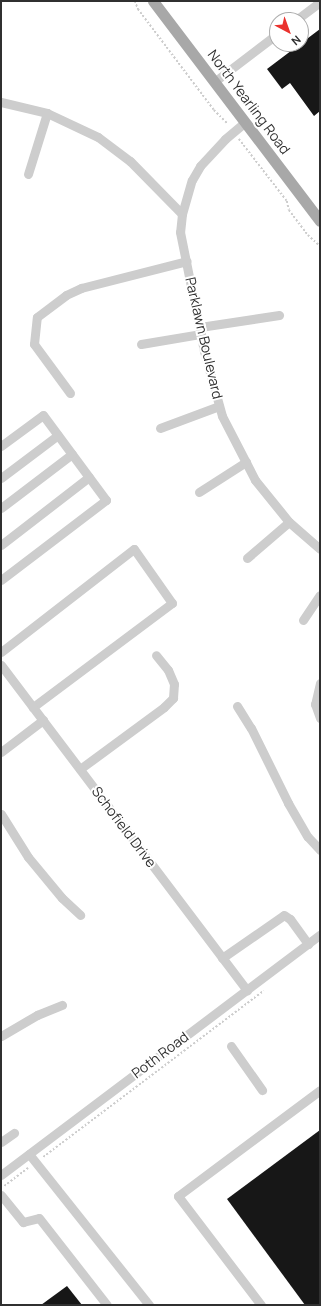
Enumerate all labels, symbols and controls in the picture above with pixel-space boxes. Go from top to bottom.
north arrow [269,12,309,52]
text: N [289,32,304,49]
street label: North Yearling Road [204,47,294,157]
street label: Parklawn Boulevard [182,275,226,401]
street label: Schofield Drive [88,783,160,871]
street label: Poth Road [128,1028,192,1082]

